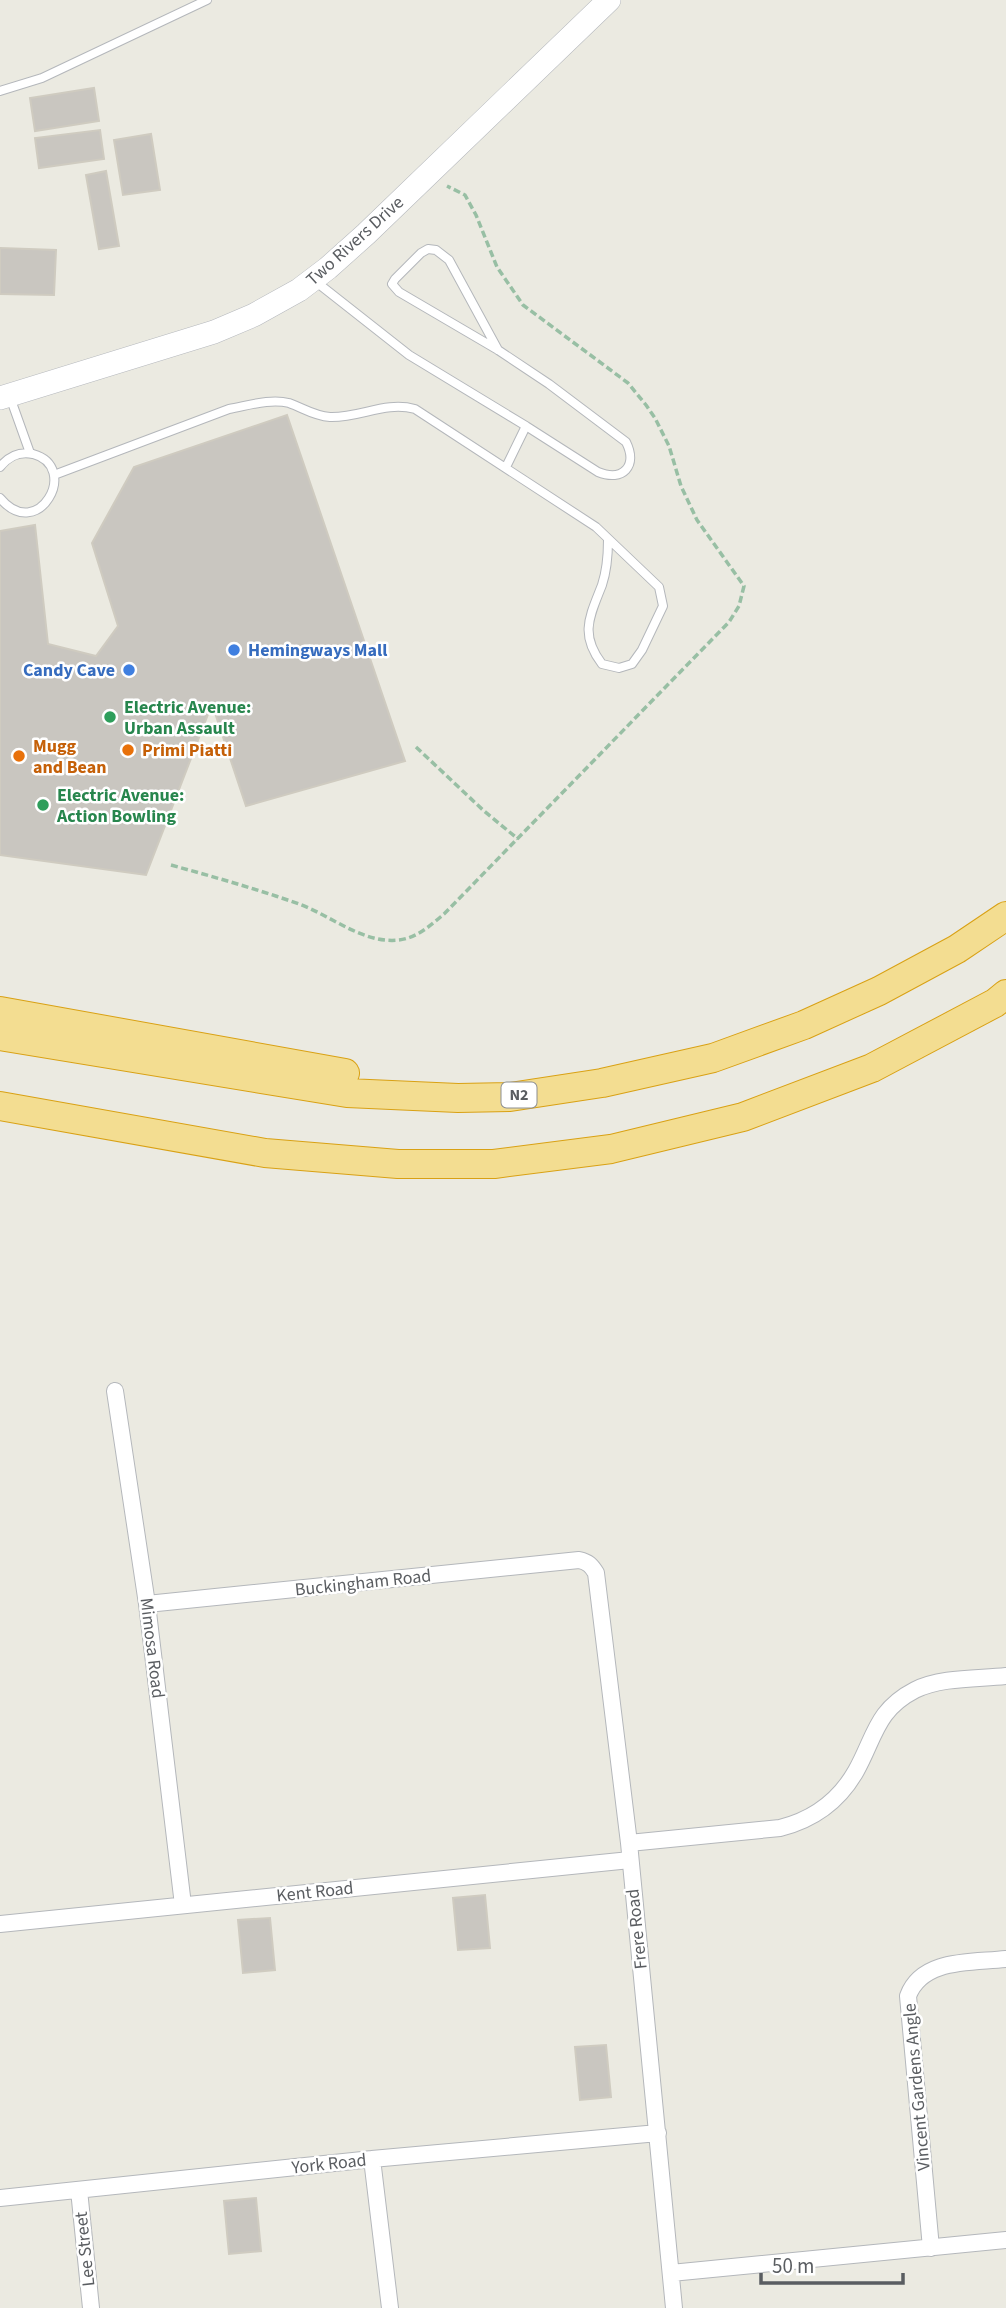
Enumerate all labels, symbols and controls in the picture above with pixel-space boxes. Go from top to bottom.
street label: Two Rivers Drive [301,190,409,292]
place label: Hemingways Mall [248,638,387,663]
marker: Hemingways Mall [226,642,242,658]
place label: Candy Cave [23,658,115,683]
marker: Candy Cave [121,662,137,678]
place label: Electric Avenue: Urban Assault [124,695,251,741]
marker: Electric Avenue: Urban Assault [102,709,118,725]
place label: Mugg and Bean [33,734,107,780]
place label: Primi Piatti [142,738,232,763]
marker: Primi Piatti [120,742,136,758]
marker: Mugg and Bean [11,748,27,764]
place label: Electric Avenue: Action Bowling [56,783,184,829]
marker: Electric Avenue: Action Bowling [35,797,51,813]
road number: N2 [502,1082,536,1107]
street label: Buckingham Road [294,1563,432,1603]
street label: Mimosa Road [133,1596,171,1700]
street label: Kent Road [275,1876,355,1908]
street label: Frere Road [620,1888,654,1970]
street label: Vincent Gardens Angle [897,2002,937,2172]
street label: York Road [289,2148,368,2180]
street label: Lee Street [69,2210,101,2288]
scale bar [761,2242,903,2286]
text: 50 m [772,2251,814,2281]

